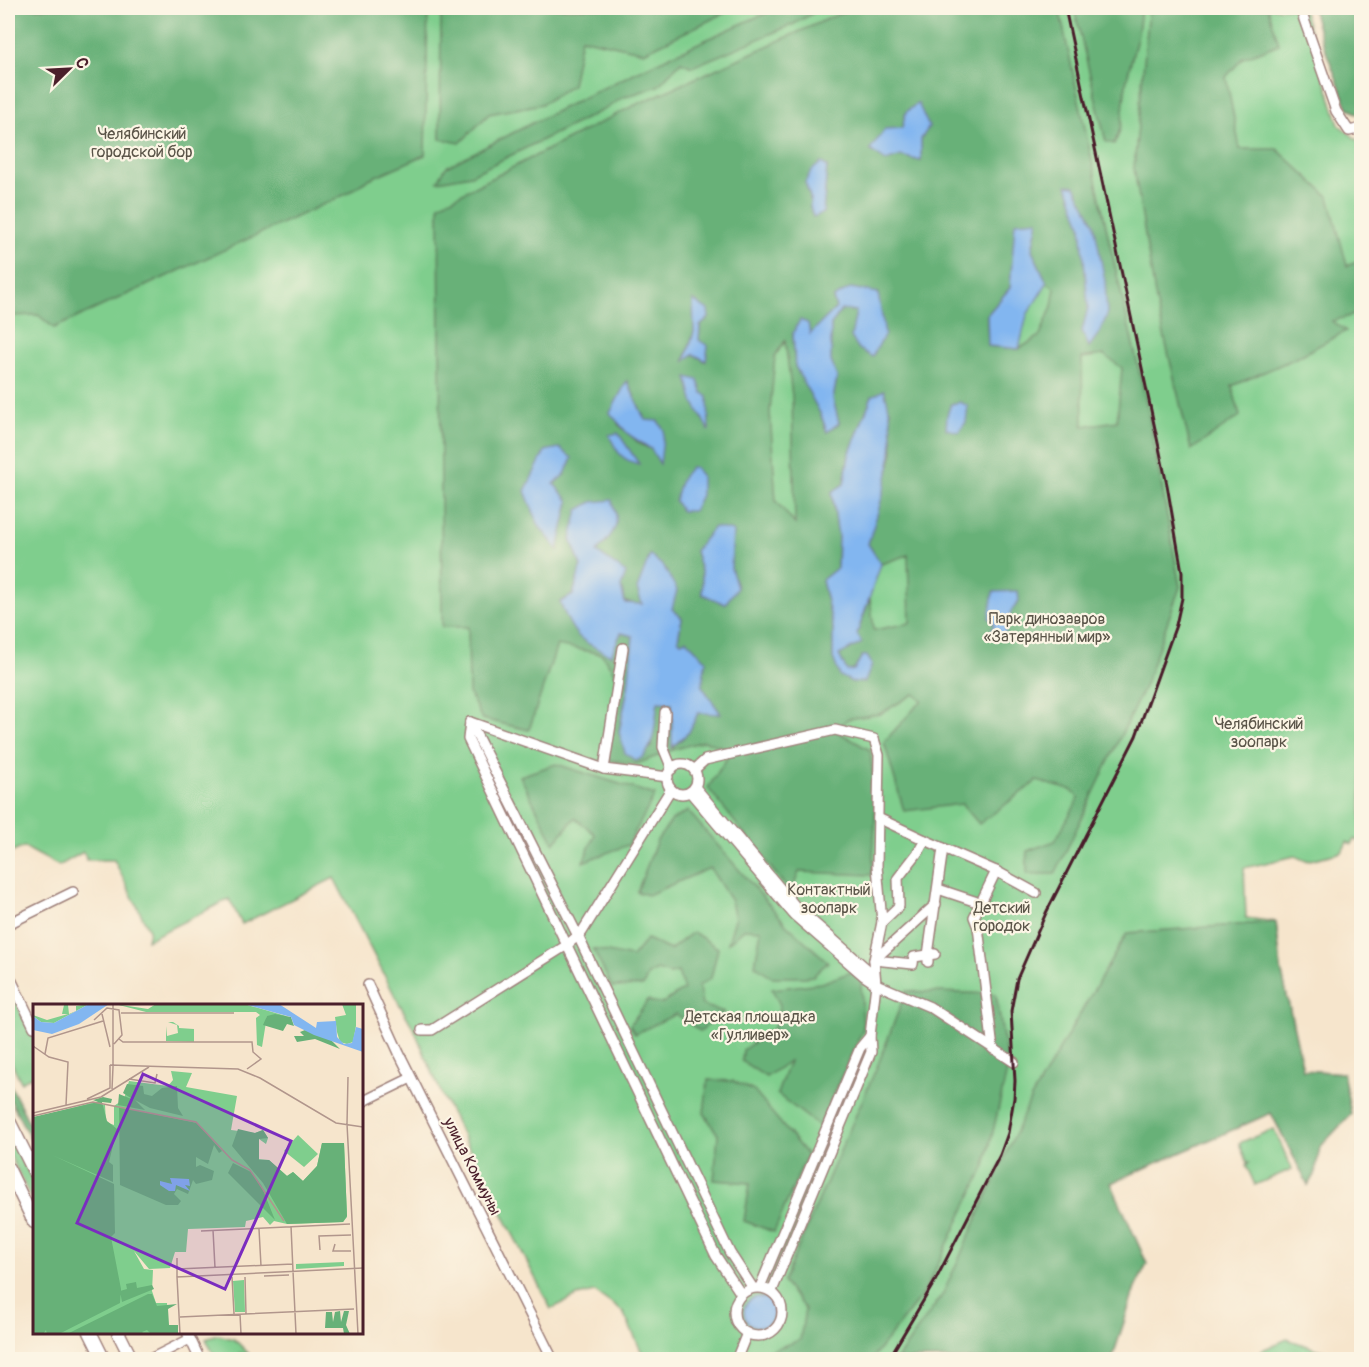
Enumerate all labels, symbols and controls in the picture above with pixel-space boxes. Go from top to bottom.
north arrow [39,39,99,99]
text: С [71,55,93,72]
park label: Челябинский городской бор [91,124,193,162]
park label: Парк динозавров «Затерянный мир» [984,609,1110,647]
park label: Челябинский зоопарк [1215,714,1303,752]
park label: Контактный зоопарк [787,880,871,918]
park label: Детский городок [973,898,1030,936]
inset map [33,1004,363,1334]
park label: Детская площадка «Гулливер» [683,1007,816,1045]
street label: улица Коммуны [438,1113,505,1219]

